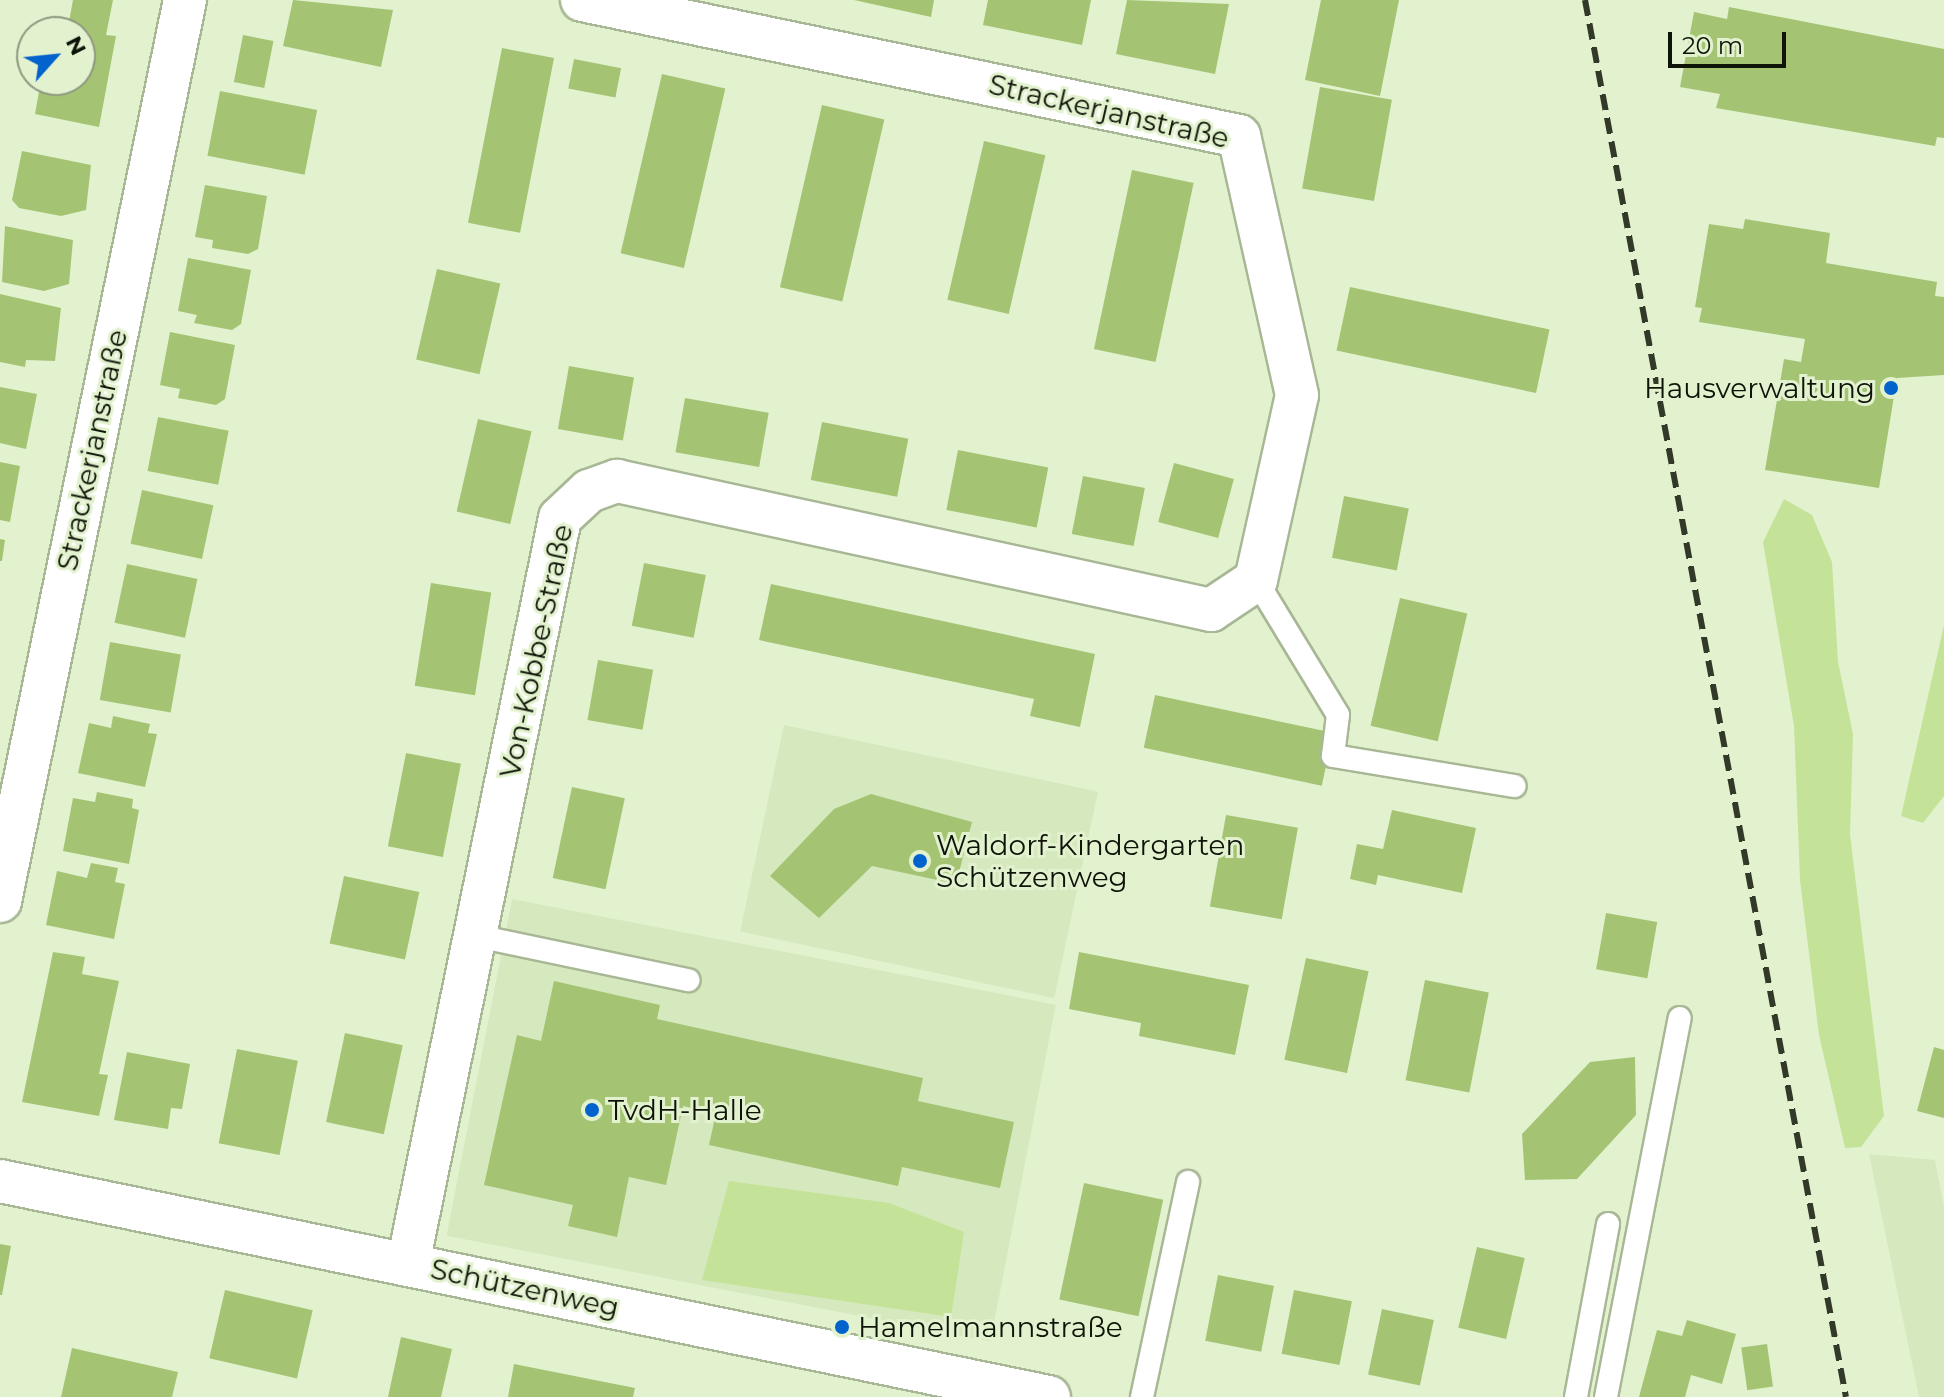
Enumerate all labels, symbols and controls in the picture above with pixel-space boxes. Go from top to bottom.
north arrow [16,16,96,96]
scale bar [1672,16,1790,66]
text: 20 m [1682,31,1743,60]
text: N [60,32,92,60]
street label: Strackerjanstraße [986,67,1232,155]
street label: Strackerjanstraße [50,326,134,574]
place label: Hausverwaltung [1644,371,1875,405]
marker: Hausverwaltung [1882,379,1900,397]
street label: Von-Kobbe-Straße [493,521,579,781]
place label: Waldorf-Kindergarten Schützenweg [936,828,1244,894]
marker: Waldorf-Kindergarten Schützenweg [911,852,929,870]
place label: TvdH-Halle [608,1093,762,1127]
marker: TvdH-Halle [583,1101,601,1119]
street label: Schützenweg [428,1252,622,1324]
place label: Hamelmannstraße [858,1310,1123,1344]
marker: Hamelmannstraße [833,1318,851,1336]

